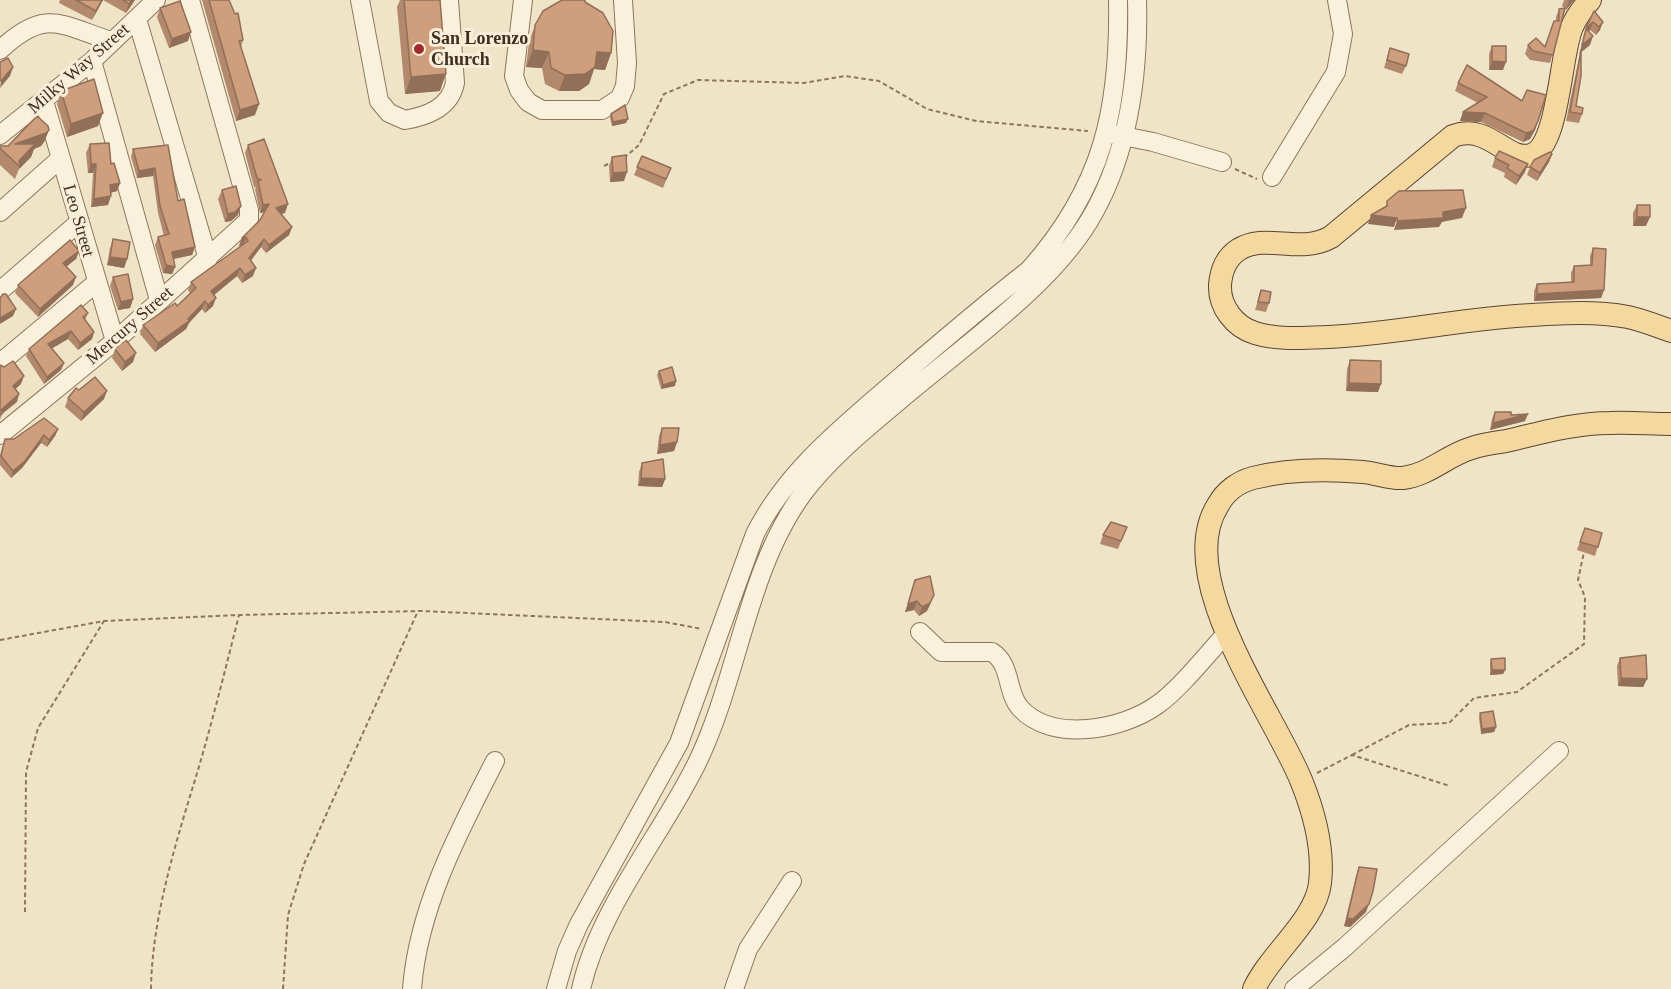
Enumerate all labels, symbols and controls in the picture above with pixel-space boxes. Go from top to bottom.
street label: Milky Way Street [24,19,134,119]
place label: San Lorenzo Church [431,28,528,70]
marker: San Lorenzo Church [412,42,426,56]
street label: Leo Street [57,182,99,260]
street label: Mercury Street [82,282,178,370]

